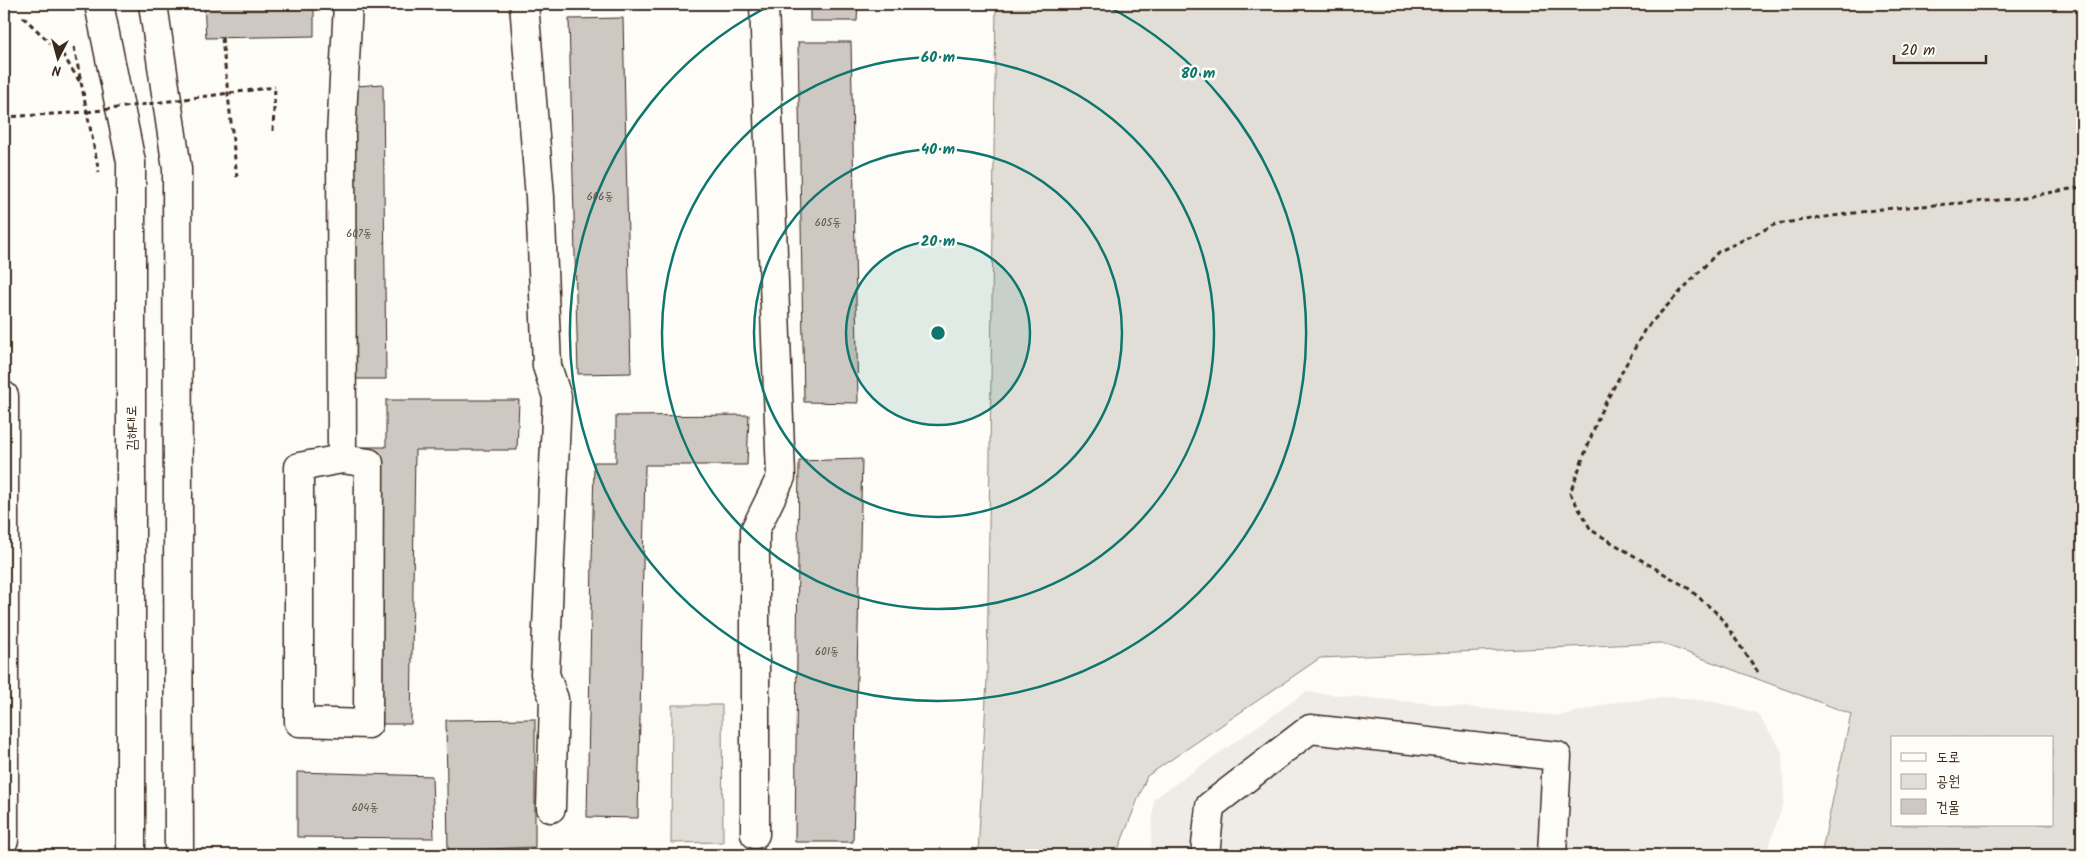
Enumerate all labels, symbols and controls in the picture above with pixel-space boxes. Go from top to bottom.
north arrow [32,32,82,82]
scale bar [1894,32,1986,64]
text: 20 m [1901,39,1935,63]
text: 60 m [921,46,955,70]
text: N [51,59,62,81]
text: 80 m [1181,62,1215,86]
text: 40 m [921,138,955,162]
house number: 606동 [587,188,613,206]
house number: 605동 [815,214,841,232]
house number: 607동 [346,225,372,243]
text: 20 m [921,230,955,254]
centre of rings [929,324,947,342]
street label: 김해대로 [121,405,143,451]
house number: 601동 [815,643,839,661]
legend [1891,736,2054,826]
text: 도로 [1936,746,1960,770]
text: 공원 [1936,770,1960,794]
text: 건물 [1936,796,1960,820]
house number: 604동 [352,799,378,817]

